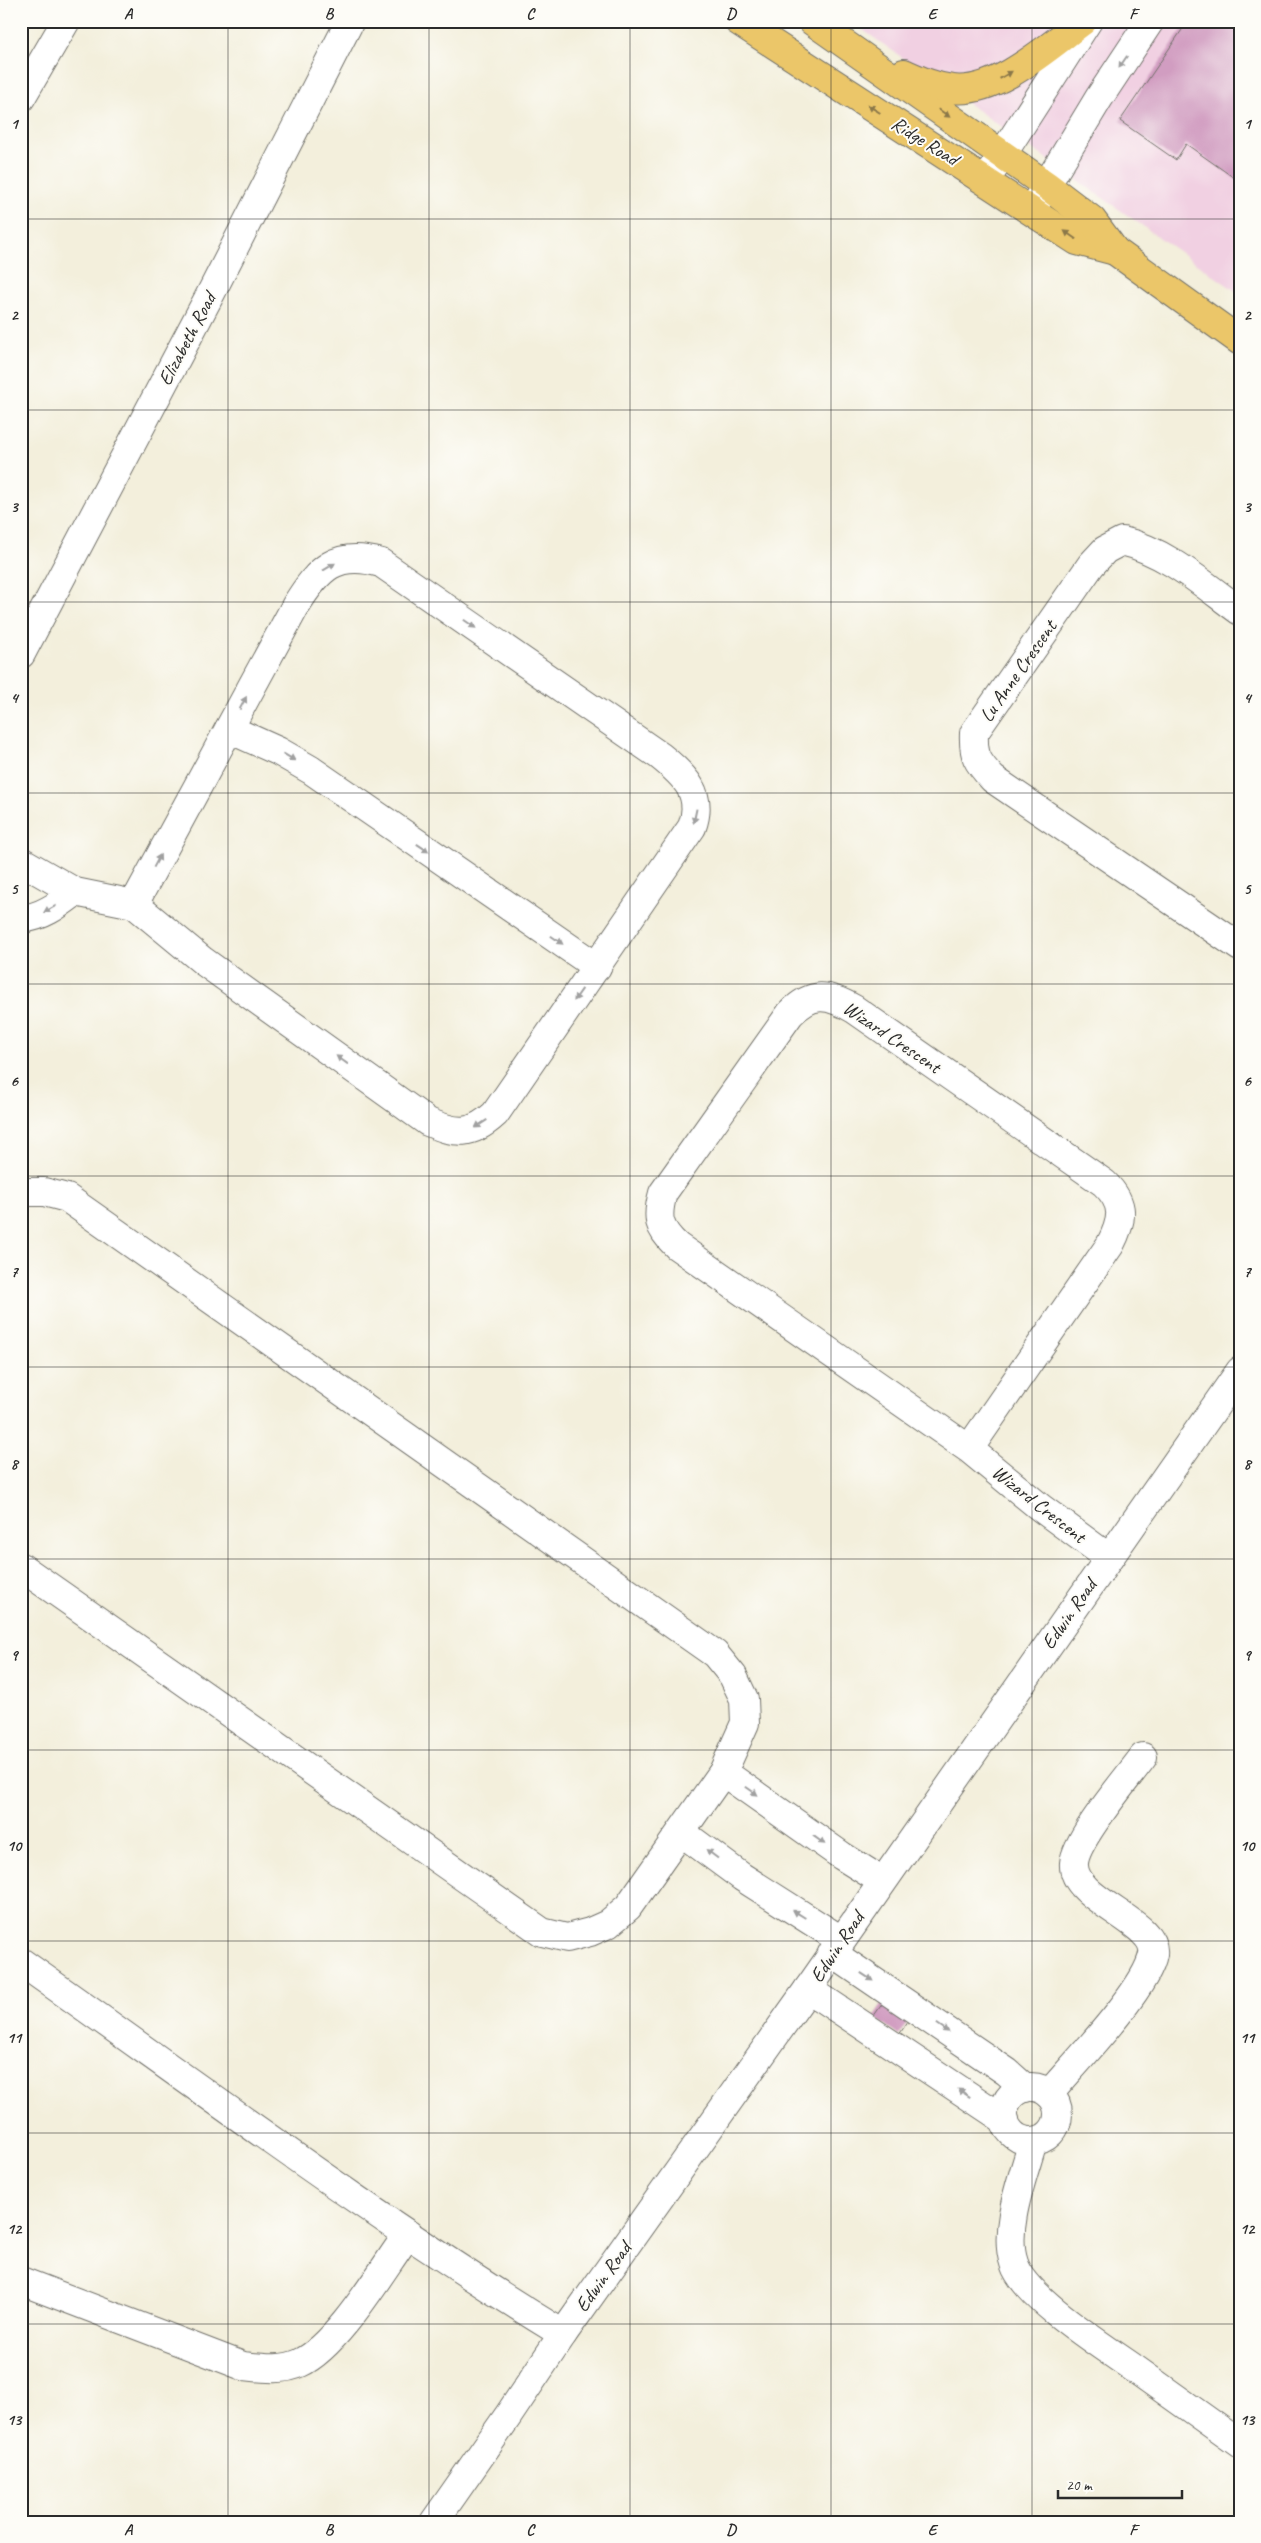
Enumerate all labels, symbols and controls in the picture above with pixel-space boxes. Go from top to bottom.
text: A [124,4,134,24]
text: B [325,4,335,24]
text: C [526,4,536,24]
text: D [726,4,737,24]
text: E [928,4,939,24]
text: F [1129,4,1140,24]
one-way arrow [1118,55,1128,69]
one-way arrow [999,71,1012,80]
one-way arrow [868,104,881,114]
one-way arrow [937,108,951,118]
street label: Ridge Road [887,111,966,173]
text: 1 [10,114,19,134]
text: 1 [1243,114,1252,134]
one-way arrow [1063,230,1076,240]
street label: Elizabeth Road [152,286,223,390]
text: 2 [10,305,19,325]
text: 2 [1243,305,1252,325]
text: 3 [10,497,19,517]
text: 3 [1243,497,1252,517]
one-way arrow [322,562,335,571]
street label: Lu Anne Crescent [974,613,1064,727]
one-way arrow [463,619,476,629]
text: 4 [10,688,19,708]
text: 4 [1243,688,1252,708]
one-way arrow [239,695,247,710]
one-way arrow [282,752,295,761]
one-way arrow [691,808,699,824]
one-way arrow [417,843,430,852]
one-way arrow [153,854,161,868]
text: 5 [11,879,20,899]
text: 5 [1244,879,1253,899]
one-way arrow [43,905,57,914]
one-way arrow [550,935,564,945]
one-way arrow [573,988,583,1002]
street label: Wizard Crescent [838,995,948,1080]
one-way arrow [335,1055,349,1065]
text: 6 [10,1071,19,1091]
text: 6 [1243,1071,1252,1091]
one-way arrow [475,1120,488,1129]
text: 7 [10,1262,19,1282]
text: 7 [1243,1262,1252,1282]
text: 8 [10,1454,19,1474]
text: 8 [1243,1454,1252,1474]
street label: Wizard Crescent [987,1460,1093,1550]
street label: Edwin Road [1036,1571,1104,1654]
text: 9 [10,1645,19,1665]
text: 9 [1243,1645,1252,1665]
one-way arrow [745,1786,758,1796]
one-way arrow [812,1835,826,1845]
text: 10 [7,1836,23,1856]
text: 10 [1240,1836,1256,1856]
one-way arrow [706,1849,719,1860]
street label: Edwin Road [804,1904,871,1987]
one-way arrow [793,1910,806,1919]
one-way arrow [860,1972,874,1981]
one-way arrow [936,2023,949,2033]
text: 11 [7,2028,23,2048]
text: 11 [1240,2028,1256,2048]
one-way arrow [958,2088,971,2098]
text: 12 [7,2219,23,2239]
text: 12 [1240,2219,1256,2239]
street label: Edwin Road [569,2235,638,2317]
text: 13 [7,2410,23,2430]
text: 13 [1240,2410,1256,2430]
scale bar [1058,2468,1182,2500]
text: 20 m [1066,2476,1093,2495]
text: A [124,2520,134,2540]
text: B [325,2520,335,2540]
text: C [526,2520,536,2540]
text: D [726,2520,737,2540]
text: E [928,2520,939,2540]
text: F [1129,2520,1140,2540]

